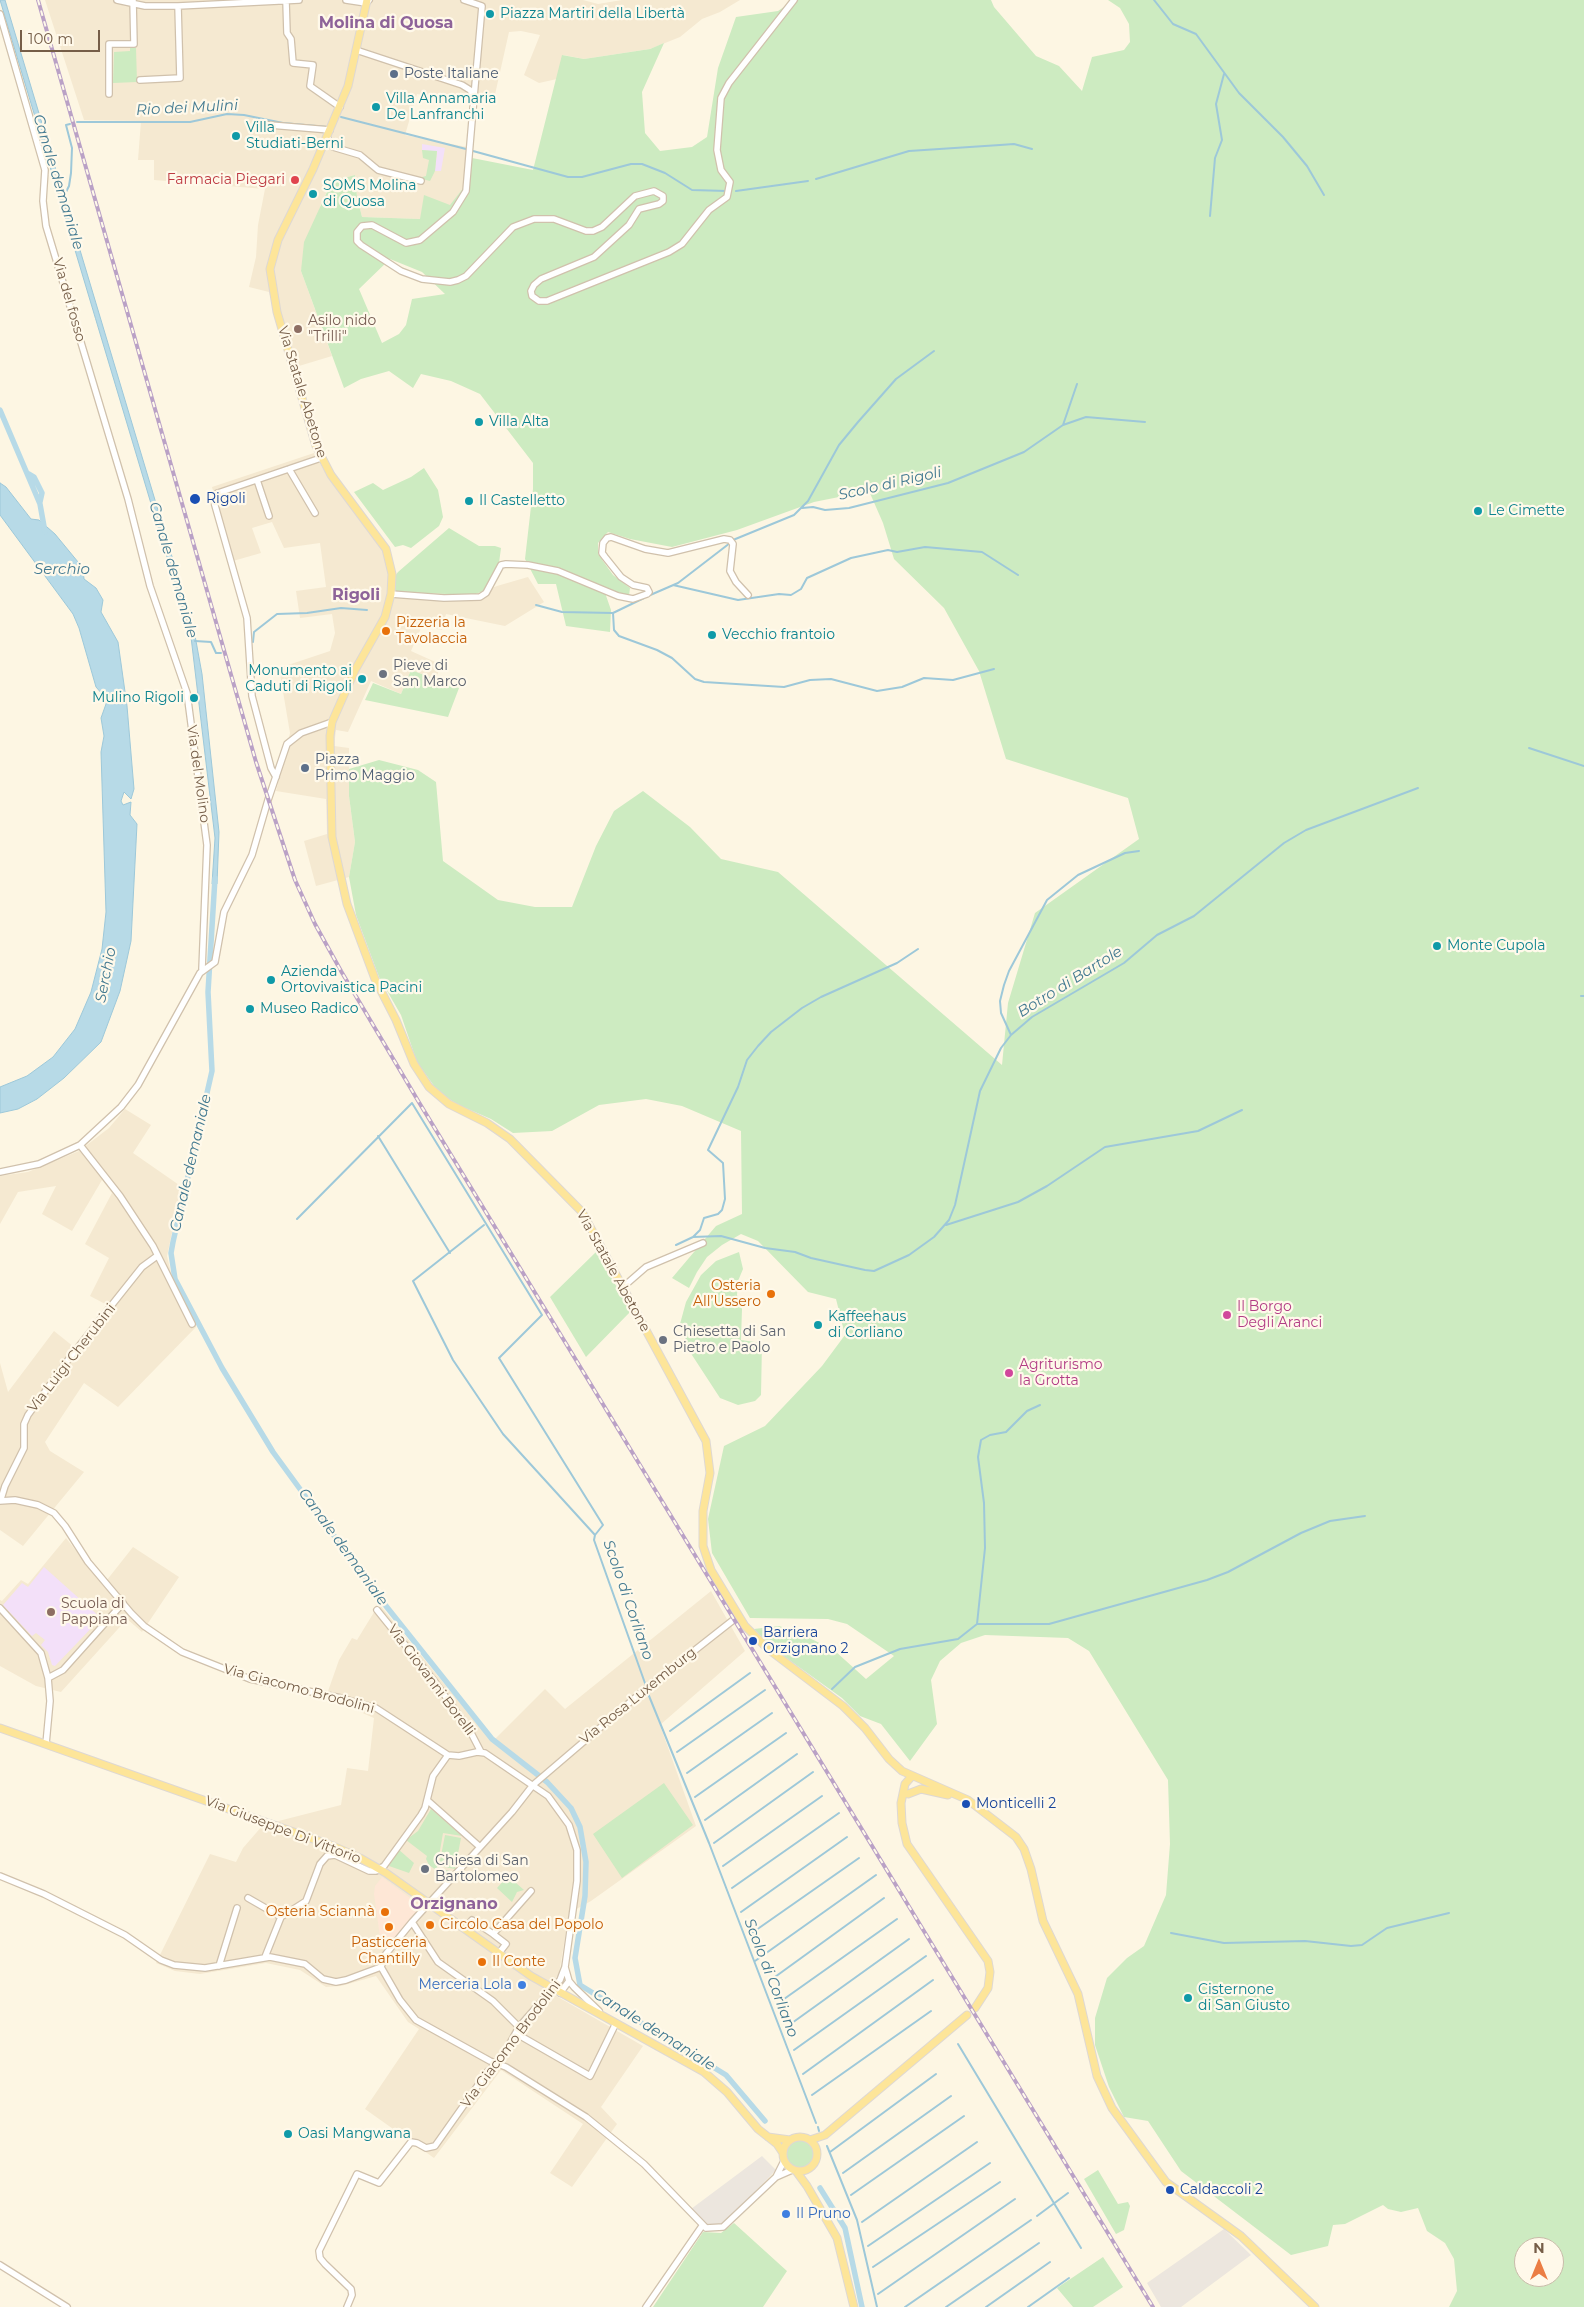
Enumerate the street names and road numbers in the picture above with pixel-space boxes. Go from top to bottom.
street label: Via del fosso [49,256,89,344]
street label: Via Statale Abetone [274,324,330,460]
street label: Via del Molino [183,724,213,824]
street label: Via Statale Abetone [572,1207,654,1335]
street label: Via Luigi Cherubini [24,1300,120,1416]
street label: Via Giovanni Borelli [384,1621,478,1739]
street label: Via Rosa Luxemburg [576,1644,700,1748]
street label: Via Giacomo Brodolini [222,1661,376,1717]
street label: Via Giuseppe Di Vittorio [203,1793,363,1867]
street label: Via Giacomo Brodolini [457,1977,565,2111]

